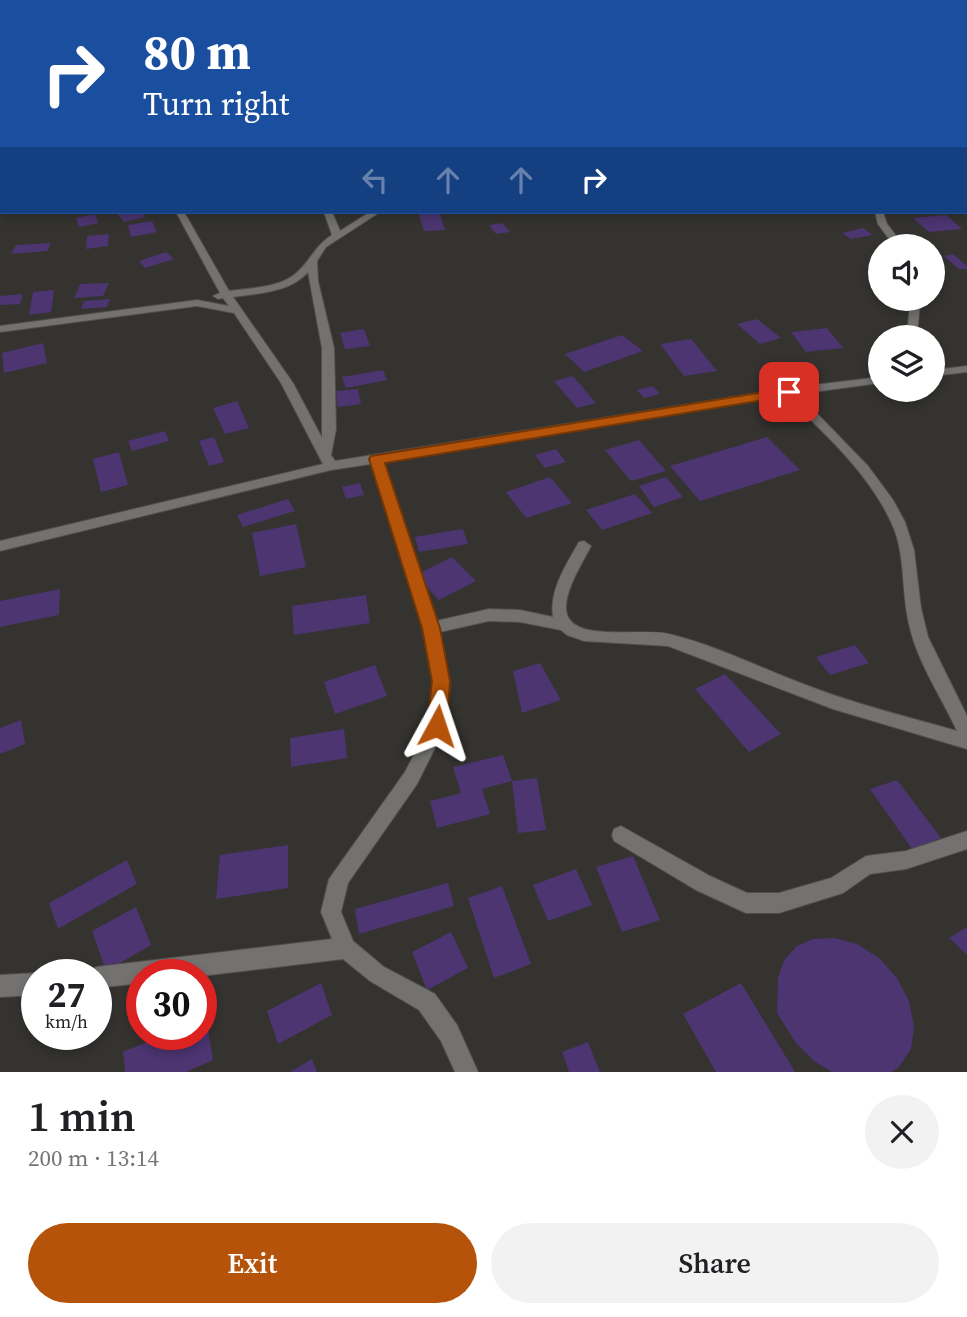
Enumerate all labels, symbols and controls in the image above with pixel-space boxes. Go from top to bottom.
text: 80 m [143,18,251,85]
icon: right [28,28,119,119]
text: Turn right [143,82,289,126]
icon: left [356,161,394,199]
icon: ahead [429,161,467,199]
icon: ahead [502,161,540,199]
icon: right [575,161,613,199]
map controls [868,234,945,402]
button: sound [868,234,945,311]
button: layers [868,325,945,402]
pin [759,362,819,422]
icon: arrive [770,373,808,411]
position arrow [400,689,474,763]
speed limit sign: 30 [126,959,217,1050]
text: 27 [48,971,85,1019]
text: km/h [45,1009,88,1034]
text: 1 min [28,1087,136,1145]
button: close [865,1095,939,1169]
text: 200 m · 13:14 [28,1142,159,1174]
button: Exit [28,1223,477,1303]
button: Share [491,1223,939,1303]

